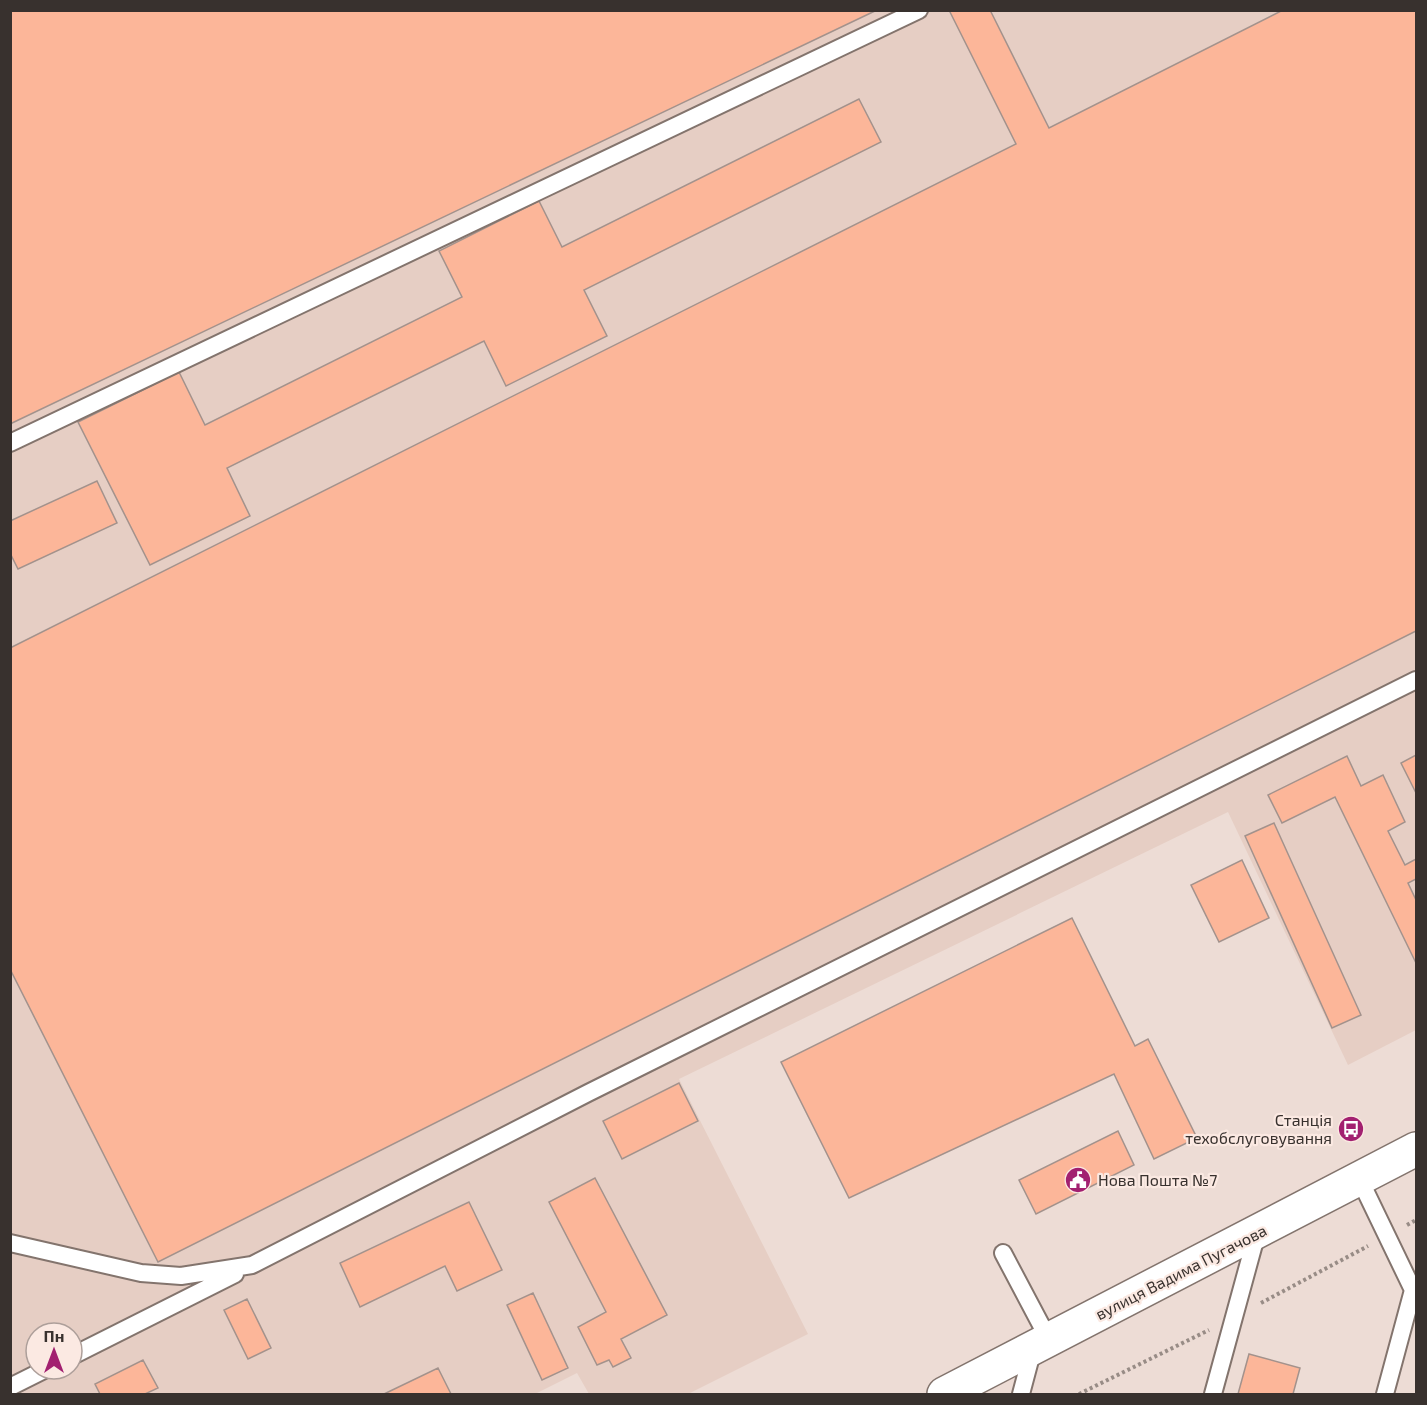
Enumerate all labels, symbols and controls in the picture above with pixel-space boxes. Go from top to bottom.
place label: Станція техобслуговування [1185,1110,1332,1148]
bus stop icon: Станція техобслуговування [1336,1114,1366,1144]
public building icon: Нова Пошта №7 [1063,1165,1093,1195]
place label: Нова Пошта №7 [1098,1170,1217,1189]
street label: вулиця Вадима Пугачова [1092,1220,1270,1324]
north arrow [24,1321,84,1381]
text: Пн [44,1326,64,1345]

